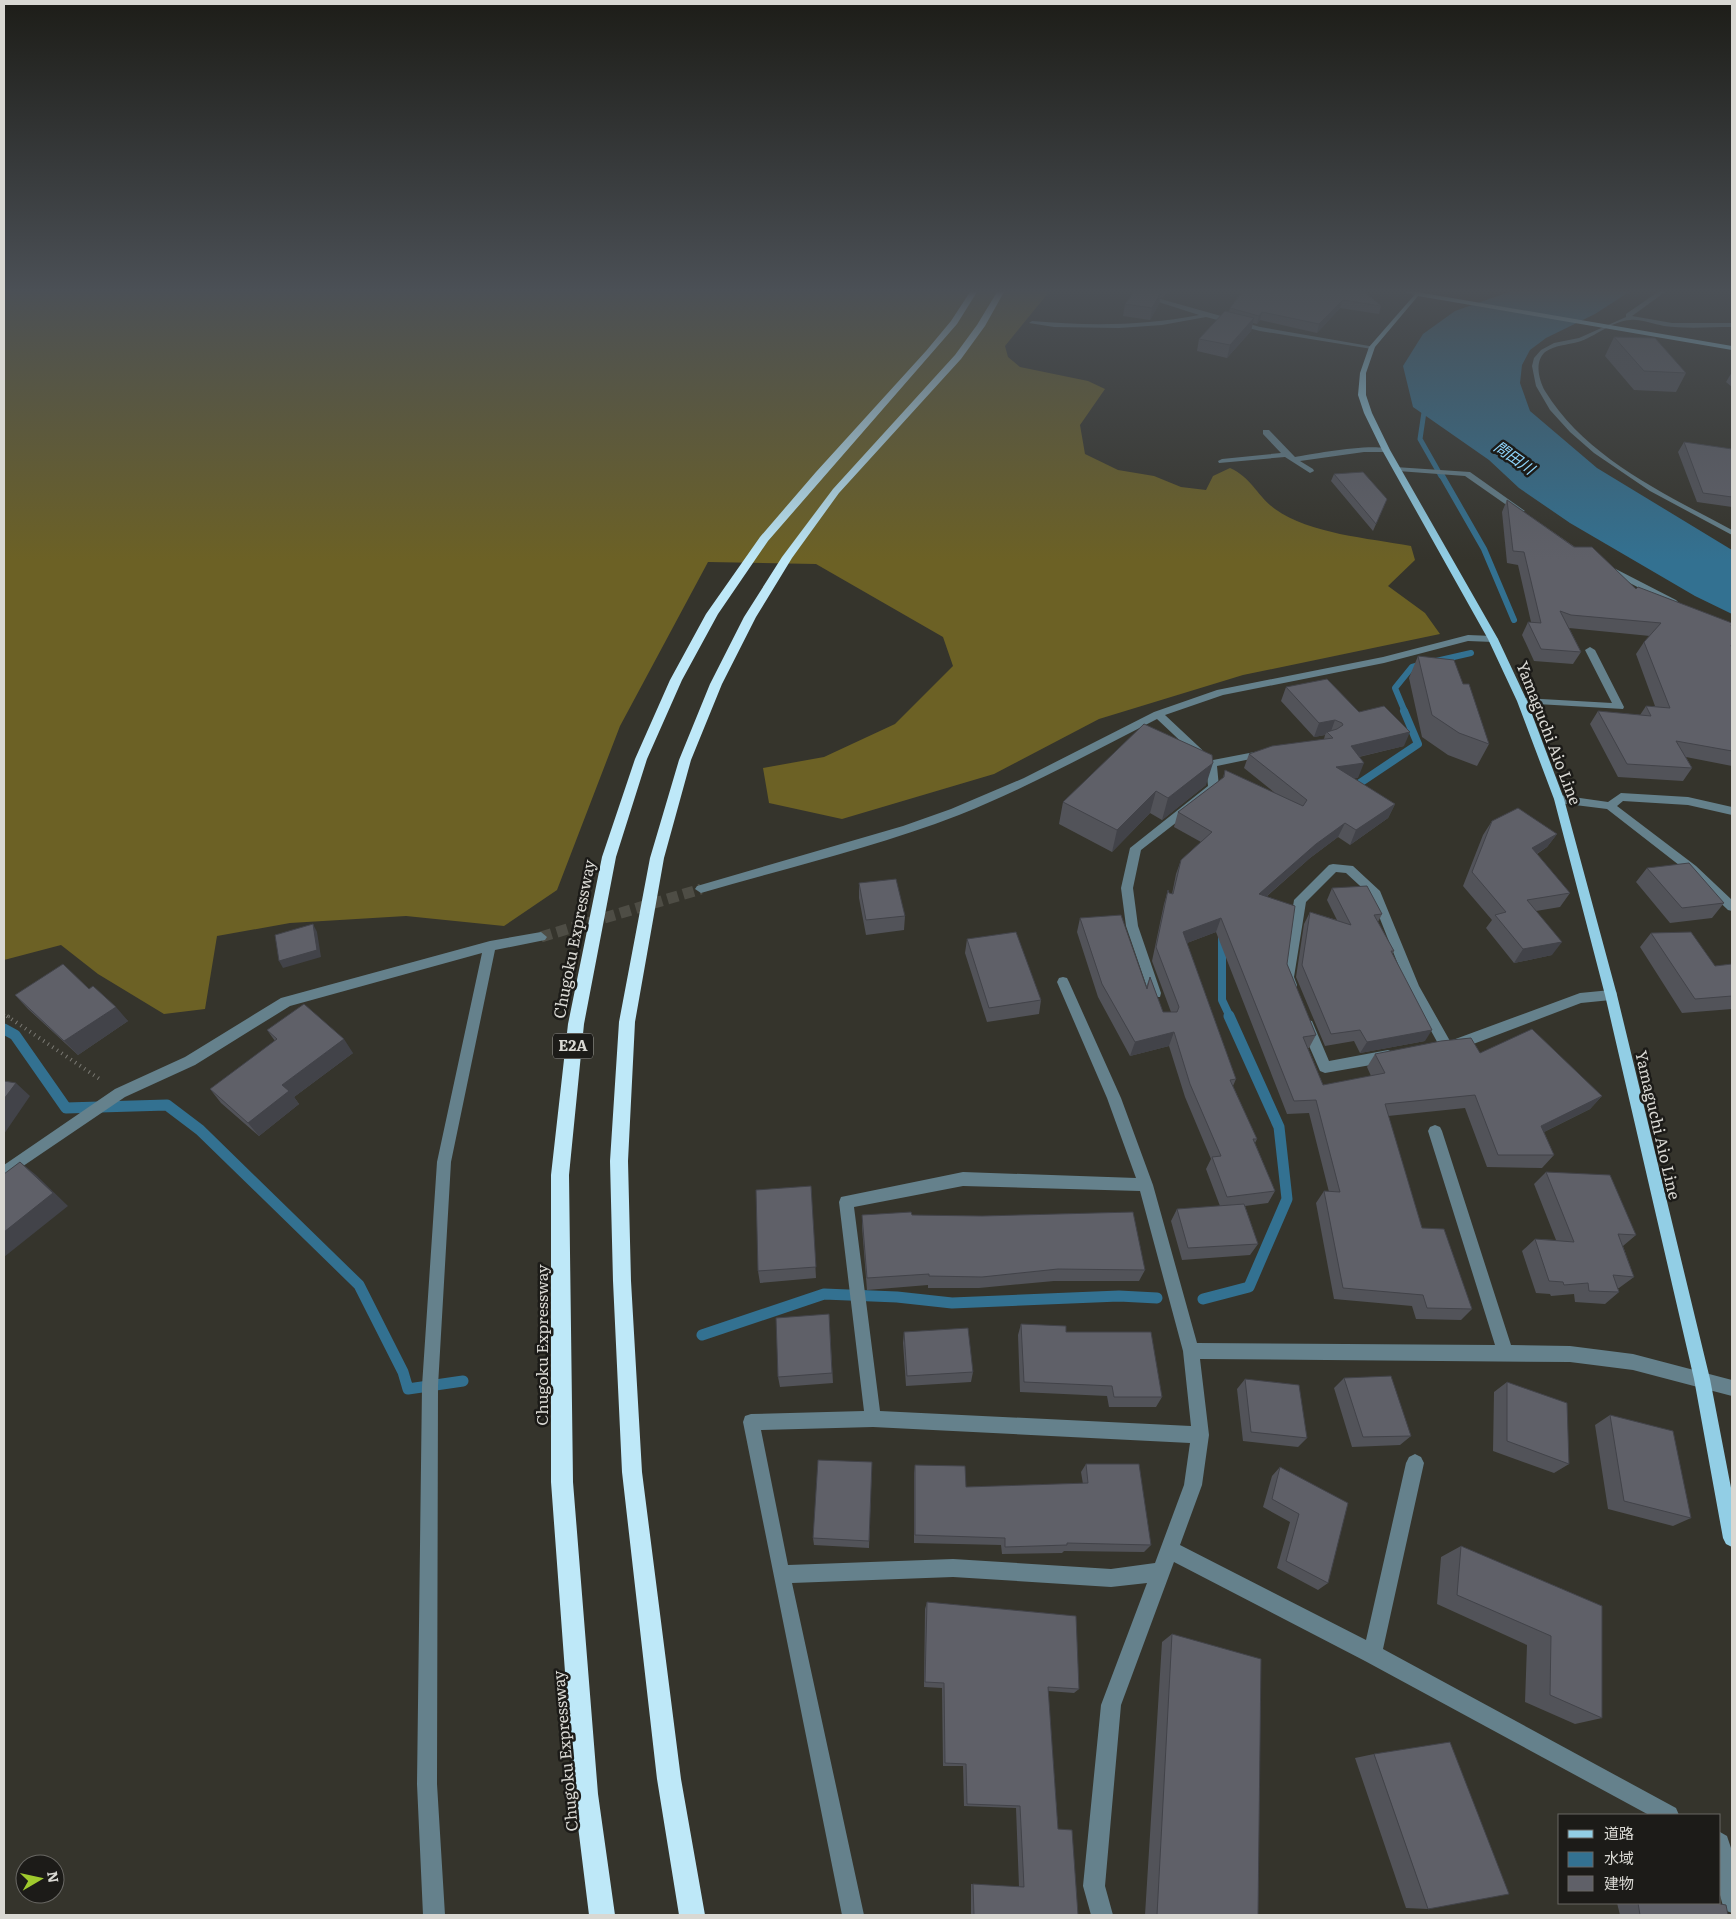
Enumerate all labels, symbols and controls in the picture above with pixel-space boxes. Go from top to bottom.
water label: 問田川 [1490,434,1542,480]
street label: Yamaguchi Aio Line [1511,657,1588,808]
street label: Chugoku Expressway [546,856,600,1020]
road number: E2A [553,1034,593,1058]
street label: Yamaguchi Aio Line [1630,1048,1688,1202]
street label: Chugoku Expressway [529,1263,553,1426]
street label: Chugoku Expressway [545,1669,583,1833]
legend [1558,1814,1721,1904]
text: 道路 [1604,1821,1634,1844]
text: 水域 [1604,1846,1634,1869]
north arrow [15,1854,65,1904]
text: N [43,1869,65,1884]
text: 建物 [1604,1871,1634,1894]

